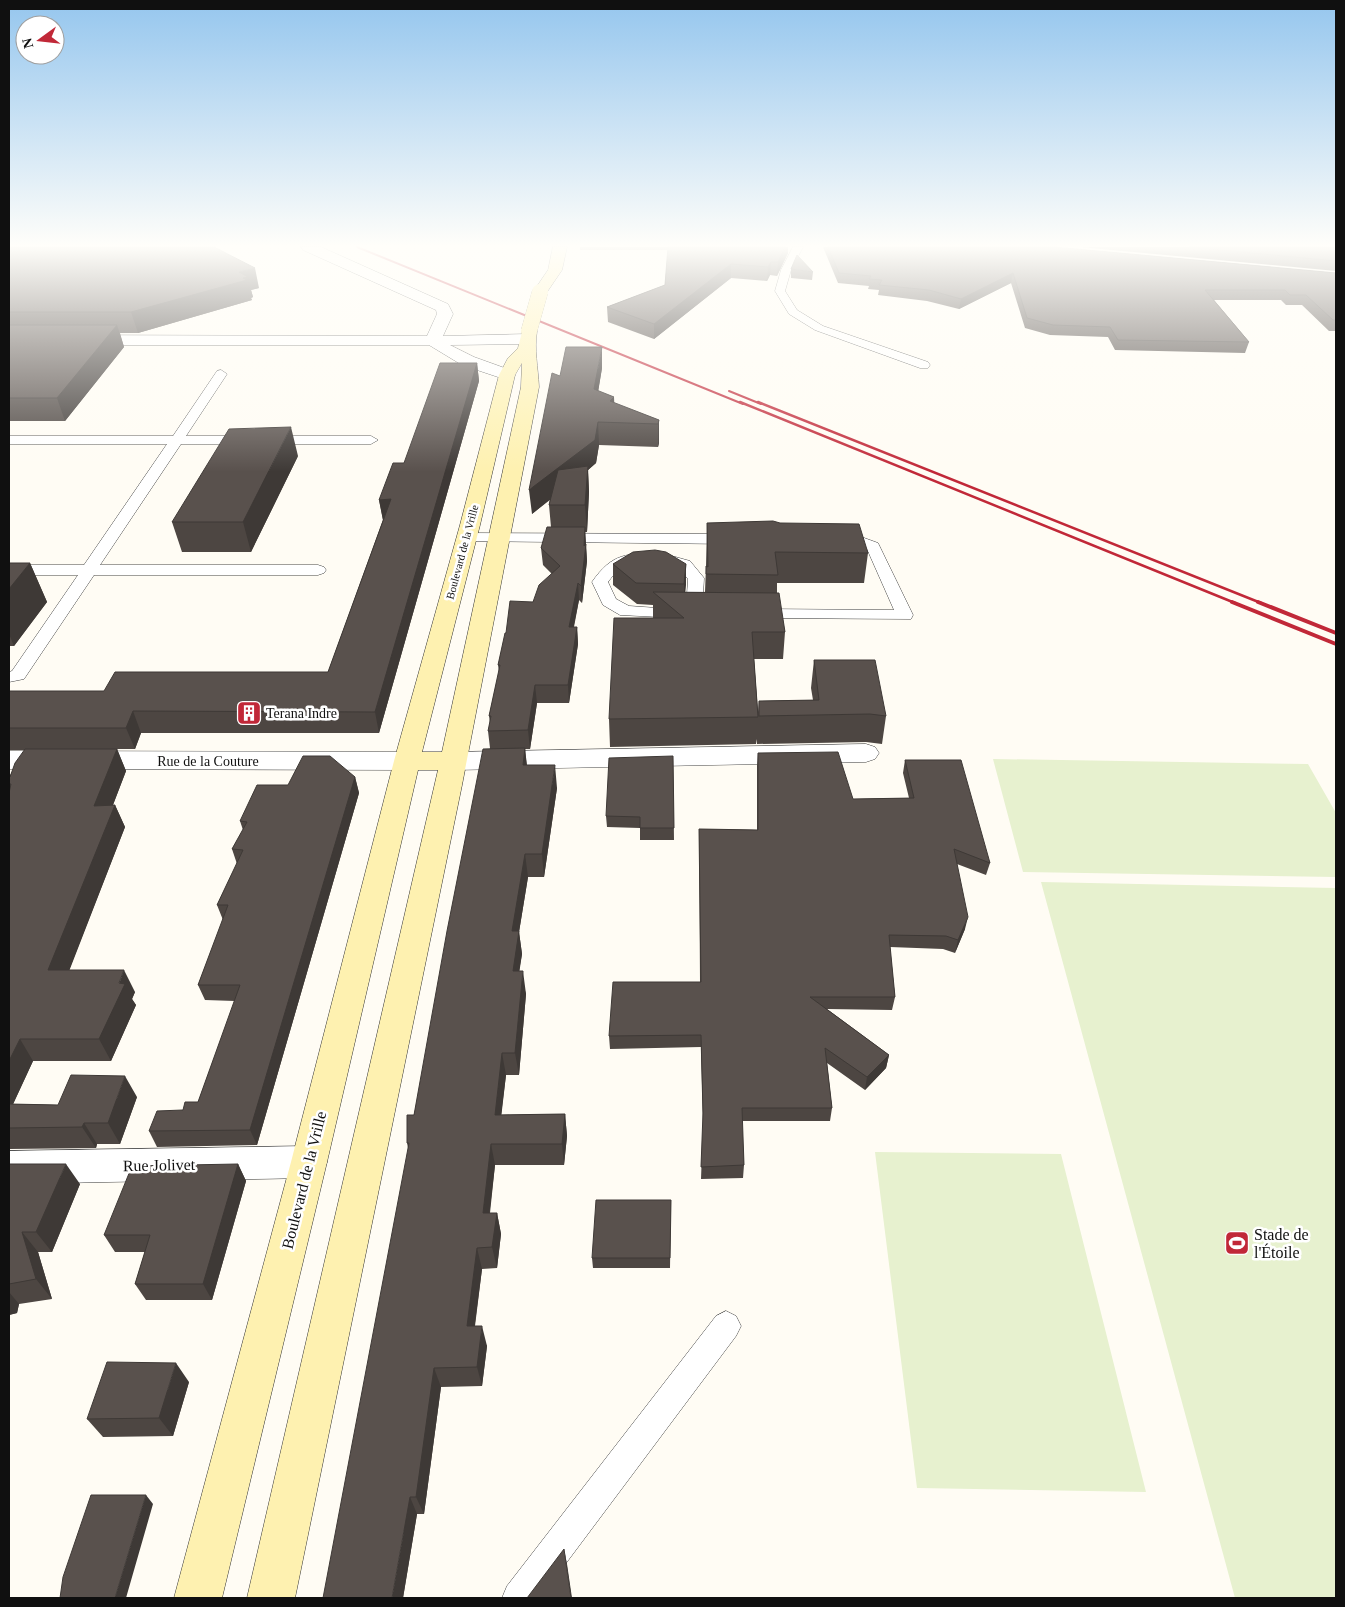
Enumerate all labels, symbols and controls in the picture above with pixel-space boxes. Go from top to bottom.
north arrow [15,15,65,65]
text: N [19,36,36,50]
street label: Boulevard de la Vrille [444,503,480,600]
building icon: Terana Indre [236,700,262,726]
place label: Terana Indre [266,706,337,721]
street label: Rue de la Couture [157,754,259,769]
street label: Boulevard de la Vrille [279,1109,329,1251]
street label: Rue Jolivet [123,1156,196,1174]
place label: Stade de l'Étoile [1254,1226,1309,1261]
sports icon: Stade de l'Étoile [1224,1230,1250,1256]

